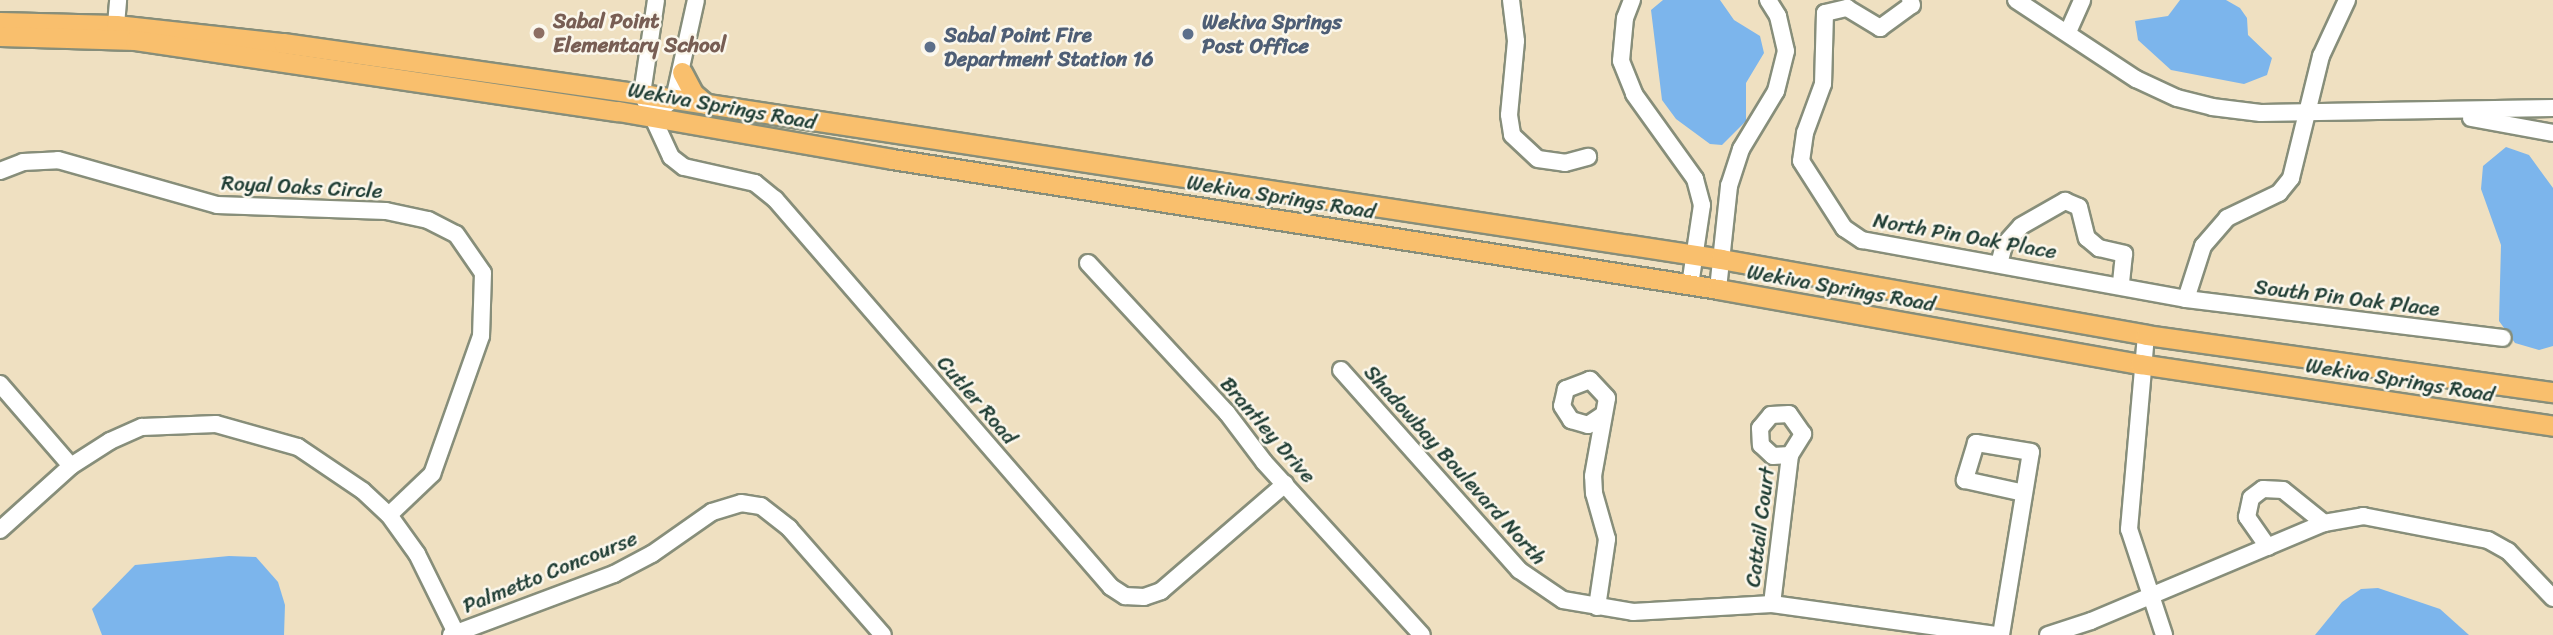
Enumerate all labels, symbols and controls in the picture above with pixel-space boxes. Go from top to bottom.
place label: Sabal Point Elementary School [553,8,726,58]
place label: Wekiva Springs Post Office [1202,9,1342,59]
place label: Sabal Point Fire Department Station 16 [944,22,1154,72]
marker: Sabal Point Elementary School [531,25,547,41]
marker: Wekiva Springs Post Office [1180,26,1196,42]
marker: Sabal Point Fire Department Station 16 [922,39,938,55]
street label: Wekiva Springs Road [626,77,818,135]
street label: Royal Oaks Circle [221,170,383,204]
street label: Wekiva Springs Road [1185,170,1377,224]
street label: North Pin Oak Place [1871,207,2059,265]
street label: Wekiva Springs Road [1745,259,1937,317]
street label: South Pin Oak Place [2252,274,2442,322]
street label: Cutler Road [932,350,1022,450]
street label: Wekiva Springs Road [2304,353,2496,407]
street label: Shadowbay Boulevard North [1359,360,1551,570]
street label: Brantley Drive [1215,372,1321,488]
street label: Cattail Court [1740,465,1780,589]
street label: Palmetto Concourse [459,525,641,619]

